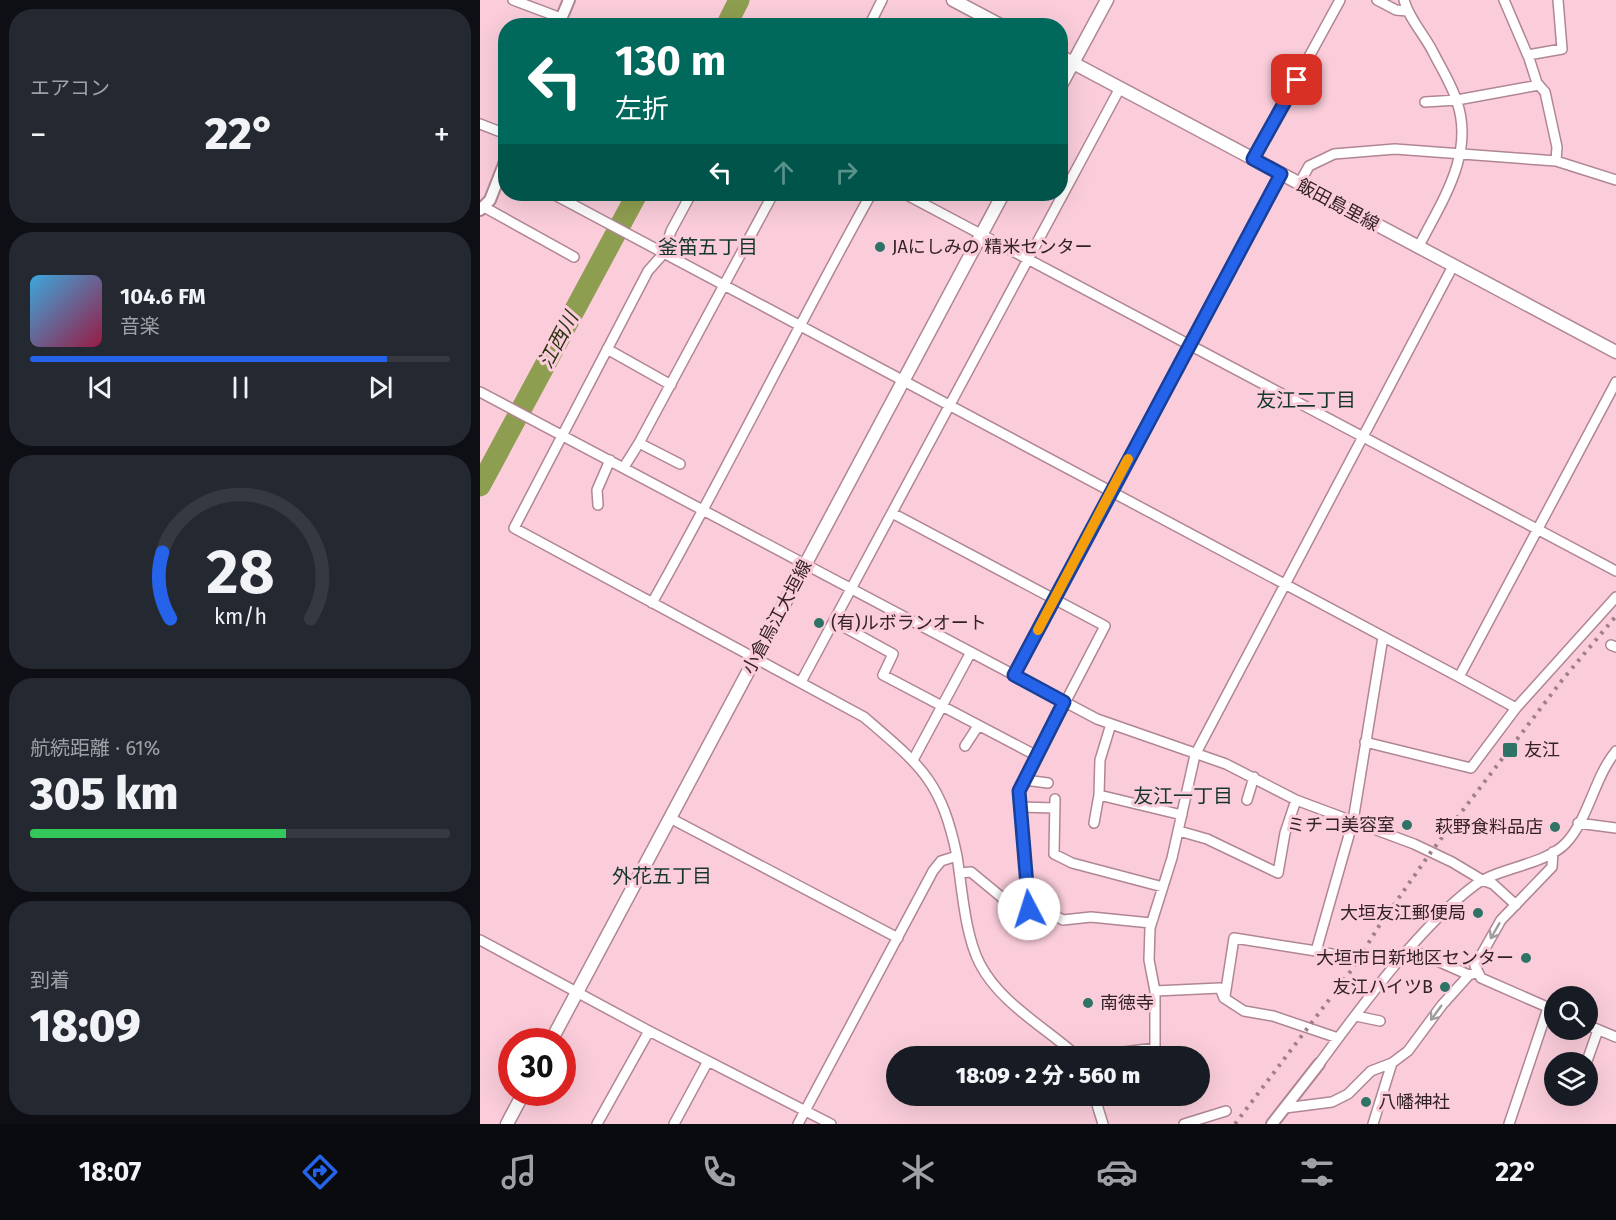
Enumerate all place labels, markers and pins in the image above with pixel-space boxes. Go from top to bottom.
pin [1271,54,1322,105]
place label: JAにしみの 精米センター [892,236,1093,258]
marker: JAにしみの 精米センター [873,240,887,254]
place label: (有)ルボランオート [831,612,987,634]
marker: (有)ルボランオート [812,616,826,630]
place label: 友江 [1524,739,1560,761]
marker: 友江 [1501,741,1519,759]
place label: ミチコ美容室 [1287,814,1395,836]
place label: 萩野食料品店 [1435,816,1543,838]
marker: ミチコ美容室 [1400,818,1414,832]
marker: 萩野食料品店 [1548,820,1562,834]
place label: 大垣友江郵便局 [1340,902,1466,924]
marker: 大垣友江郵便局 [1471,906,1485,920]
place label: 大垣市日新地区センター [1316,947,1514,969]
marker: 大垣市日新地区センター [1519,951,1533,965]
place label: 友江ハイツB [1332,976,1433,998]
marker: 友江ハイツB [1438,980,1452,994]
place label: 南徳寺 [1100,992,1154,1014]
marker: 南徳寺 [1081,996,1095,1010]
place label: 八幡神社 [1378,1091,1450,1113]
marker: 八幡神社 [1359,1095,1373,1109]

